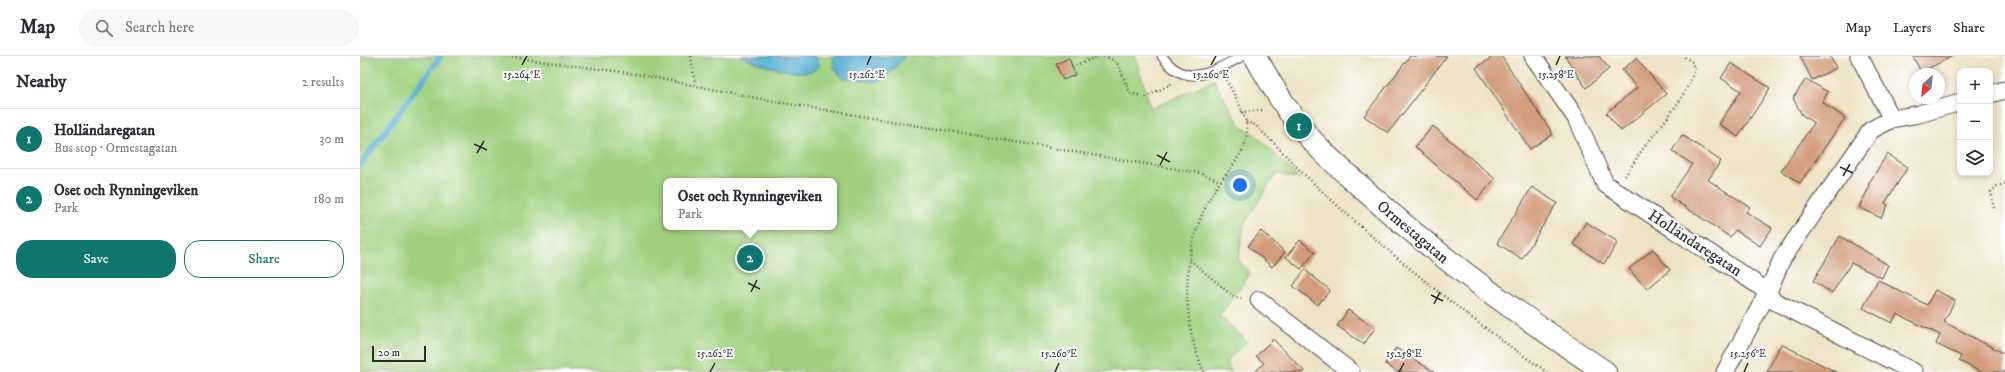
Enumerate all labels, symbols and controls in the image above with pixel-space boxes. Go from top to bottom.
search box [79,10,359,46]
text: Map [20,16,55,39]
icon: search [93,17,115,39]
text: Search here [125,18,194,37]
text: Map [1845,19,1871,37]
text: Layers [1893,19,1931,37]
text: Share [1953,19,1985,37]
north arrow [1909,68,1945,104]
map controls [1957,68,1993,176]
button: + [1957,68,1993,104]
text: 15.264°E [504,69,540,81]
text: 15.262°E [849,69,885,81]
text: 15.260°E [1193,69,1229,81]
text: 15.258°E [1538,69,1574,81]
text: Nearby [16,71,66,93]
text: 2 results [302,74,344,90]
button: − [1957,104,1993,140]
pin: 1 [1286,111,1312,141]
text: Holländaregatan [54,121,155,140]
text: 1 [27,131,31,147]
text: 30 m [320,131,344,147]
text: Bus stop · Ormestagatan [54,140,177,156]
button: layers [1957,140,1993,176]
your location [1230,175,1250,195]
popup [663,178,837,230]
text: Oset och Rynningeviken [54,181,198,200]
text: Oset och Rynningeviken [678,187,822,206]
text: 2 [26,191,32,207]
text: 180 m [313,191,344,207]
street label: Ormestagatan [1373,196,1454,268]
text: Park [54,200,78,216]
street label: Holländaregatan [1644,205,1746,281]
text: Park [678,206,702,222]
button: Save [16,240,176,278]
button: Share [184,240,344,278]
pin: 2 [737,243,763,273]
scale bar [372,344,426,363]
text: 20 m [378,346,400,360]
text: 15.262°E [697,348,733,360]
text: 15.260°E [1041,348,1077,360]
text: 15.258°E [1386,348,1422,360]
text: 15.256°E [1730,348,1766,360]

